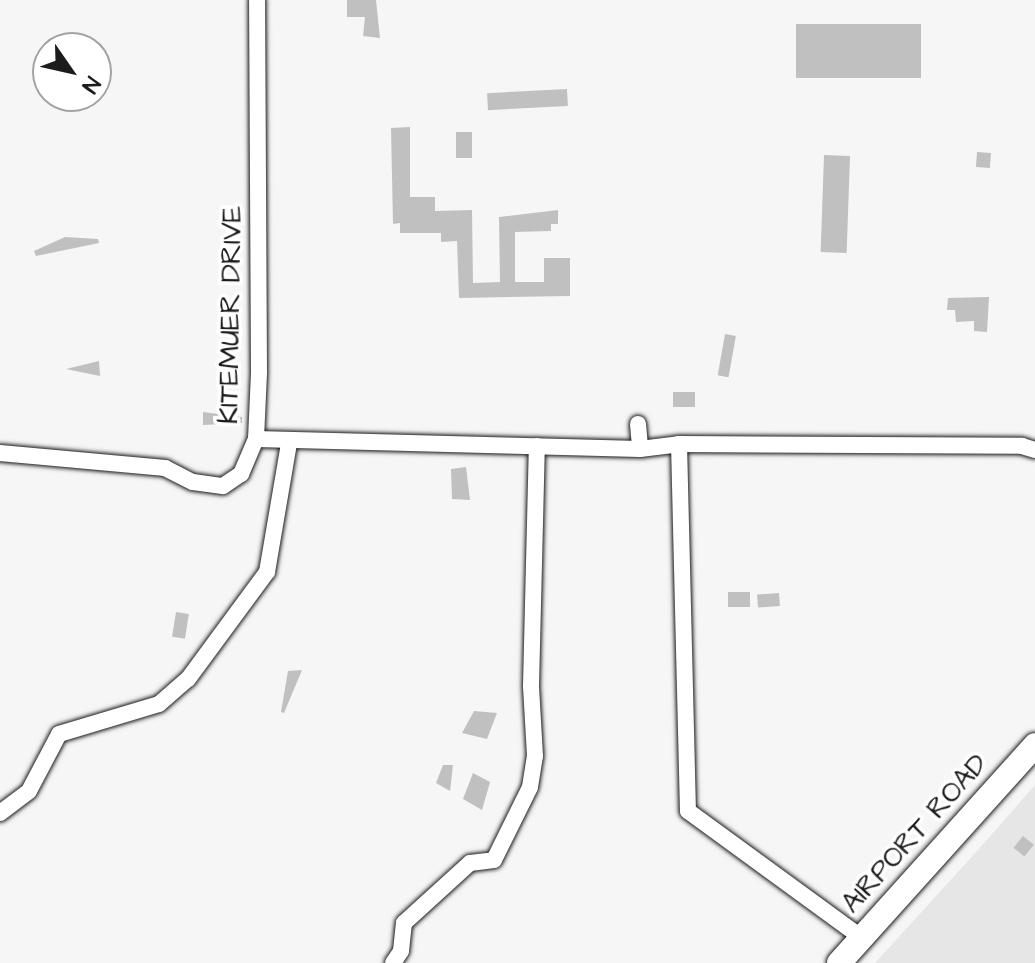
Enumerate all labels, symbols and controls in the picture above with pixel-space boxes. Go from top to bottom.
north arrow [32,32,112,112]
text: N [74,70,107,99]
street label: KITEMUER DRIVE [212,206,250,424]
street label: AIRPORT ROAD [835,748,995,920]

